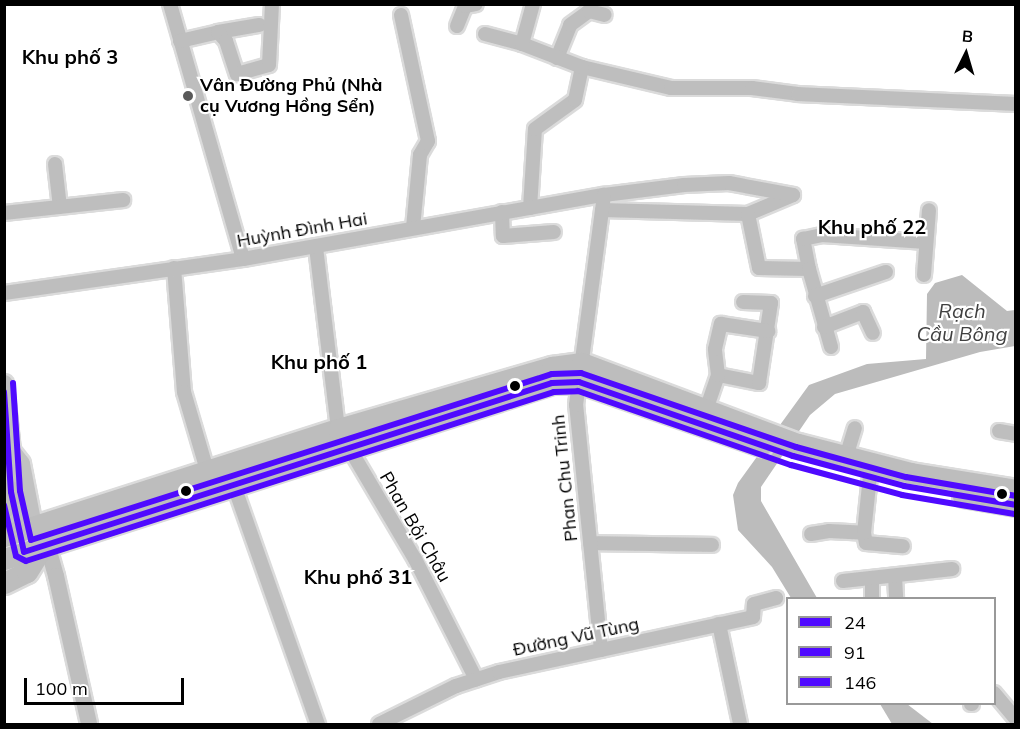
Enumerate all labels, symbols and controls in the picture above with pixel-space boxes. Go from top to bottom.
north arrow [936,24,996,84]
text: B [961,26,974,47]
district label: Khu phố 3 [22,44,118,68]
place label: Vân Đường Phủ (Nhà cụ Vương Hồng Sển) [200,75,383,118]
marker: Vân Đường Phủ (Nhà cụ Vương Hồng Sển) [181,89,195,103]
street label: Huỳnh Đình Hai [235,208,369,252]
district label: Khu phố 22 [818,214,926,238]
water label: Rạch Cầu Bông [916,298,1008,345]
district label: Khu phố 1 [271,349,367,373]
unlabelled marker [509,380,521,392]
street label: Phan Chu Trinh [548,413,582,543]
street label: Phan Bội Châu [375,468,455,586]
unlabelled marker [180,485,192,497]
unlabelled marker [996,488,1008,500]
district label: Khu phố 31 [304,564,412,588]
legend [786,597,996,705]
text: 24 [844,611,866,634]
street label: Đường Vũ Tùng [511,613,641,661]
text: 91 [844,641,866,664]
scale bar [27,666,188,704]
text: 146 [844,671,876,694]
text: 100 m [35,677,88,700]

